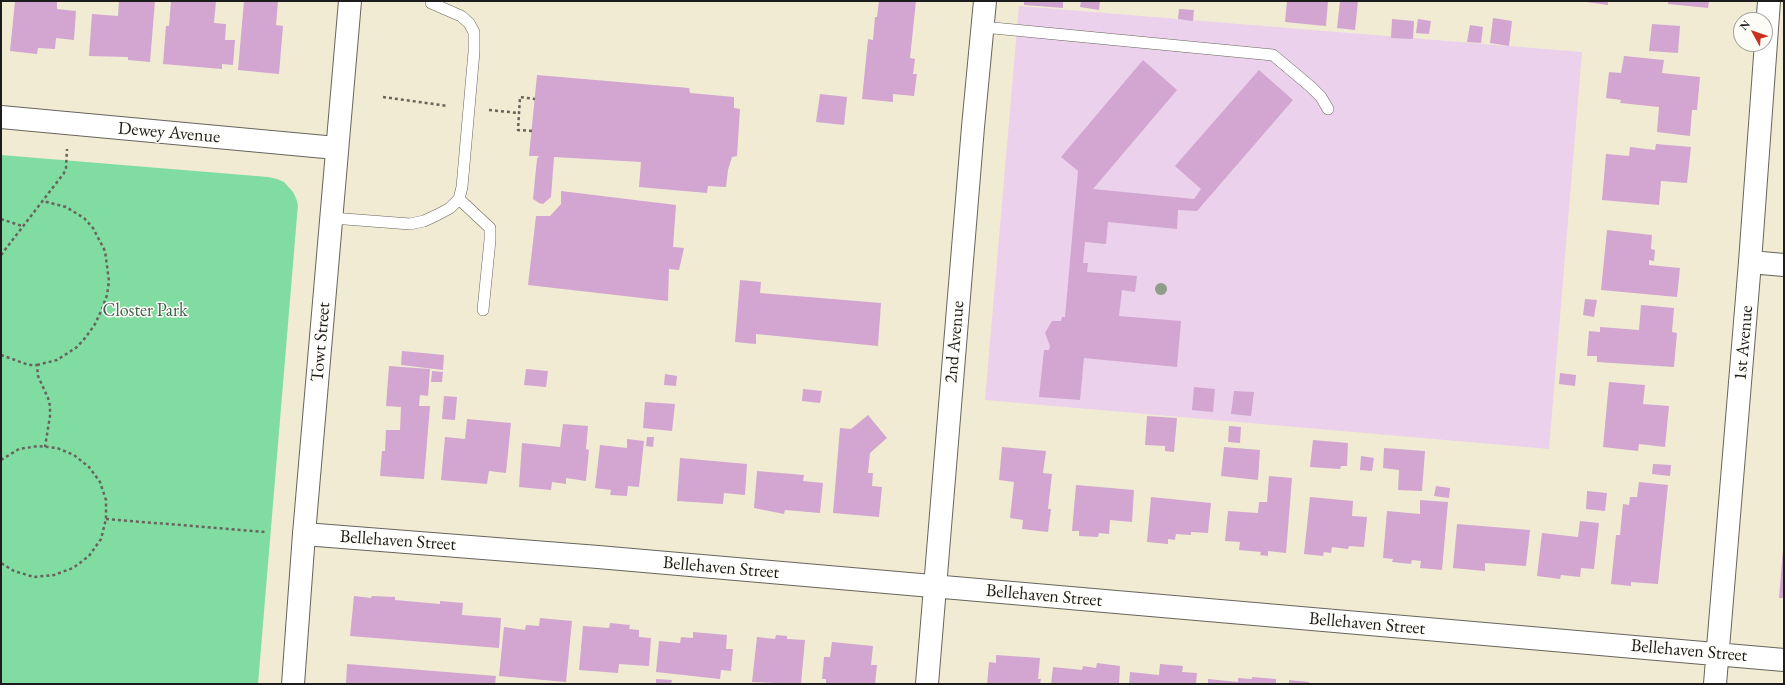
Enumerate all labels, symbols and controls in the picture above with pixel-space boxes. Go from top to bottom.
north arrow [1733,12,1773,52]
text: N [1736,17,1753,33]
street label: Dewey Avenue [117,118,221,148]
park label: Closter Park [103,300,187,322]
street label: 2nd Avenue [941,300,969,384]
street label: Towt Street [307,301,335,383]
street label: 1st Avenue [1730,305,1758,381]
street label: Bellehaven Street [339,526,457,556]
street label: Bellehaven Street [662,552,780,584]
street label: Bellehaven Street [985,580,1103,612]
street label: Bellehaven Street [1308,608,1426,640]
street label: Bellehaven Street [1630,635,1748,667]

